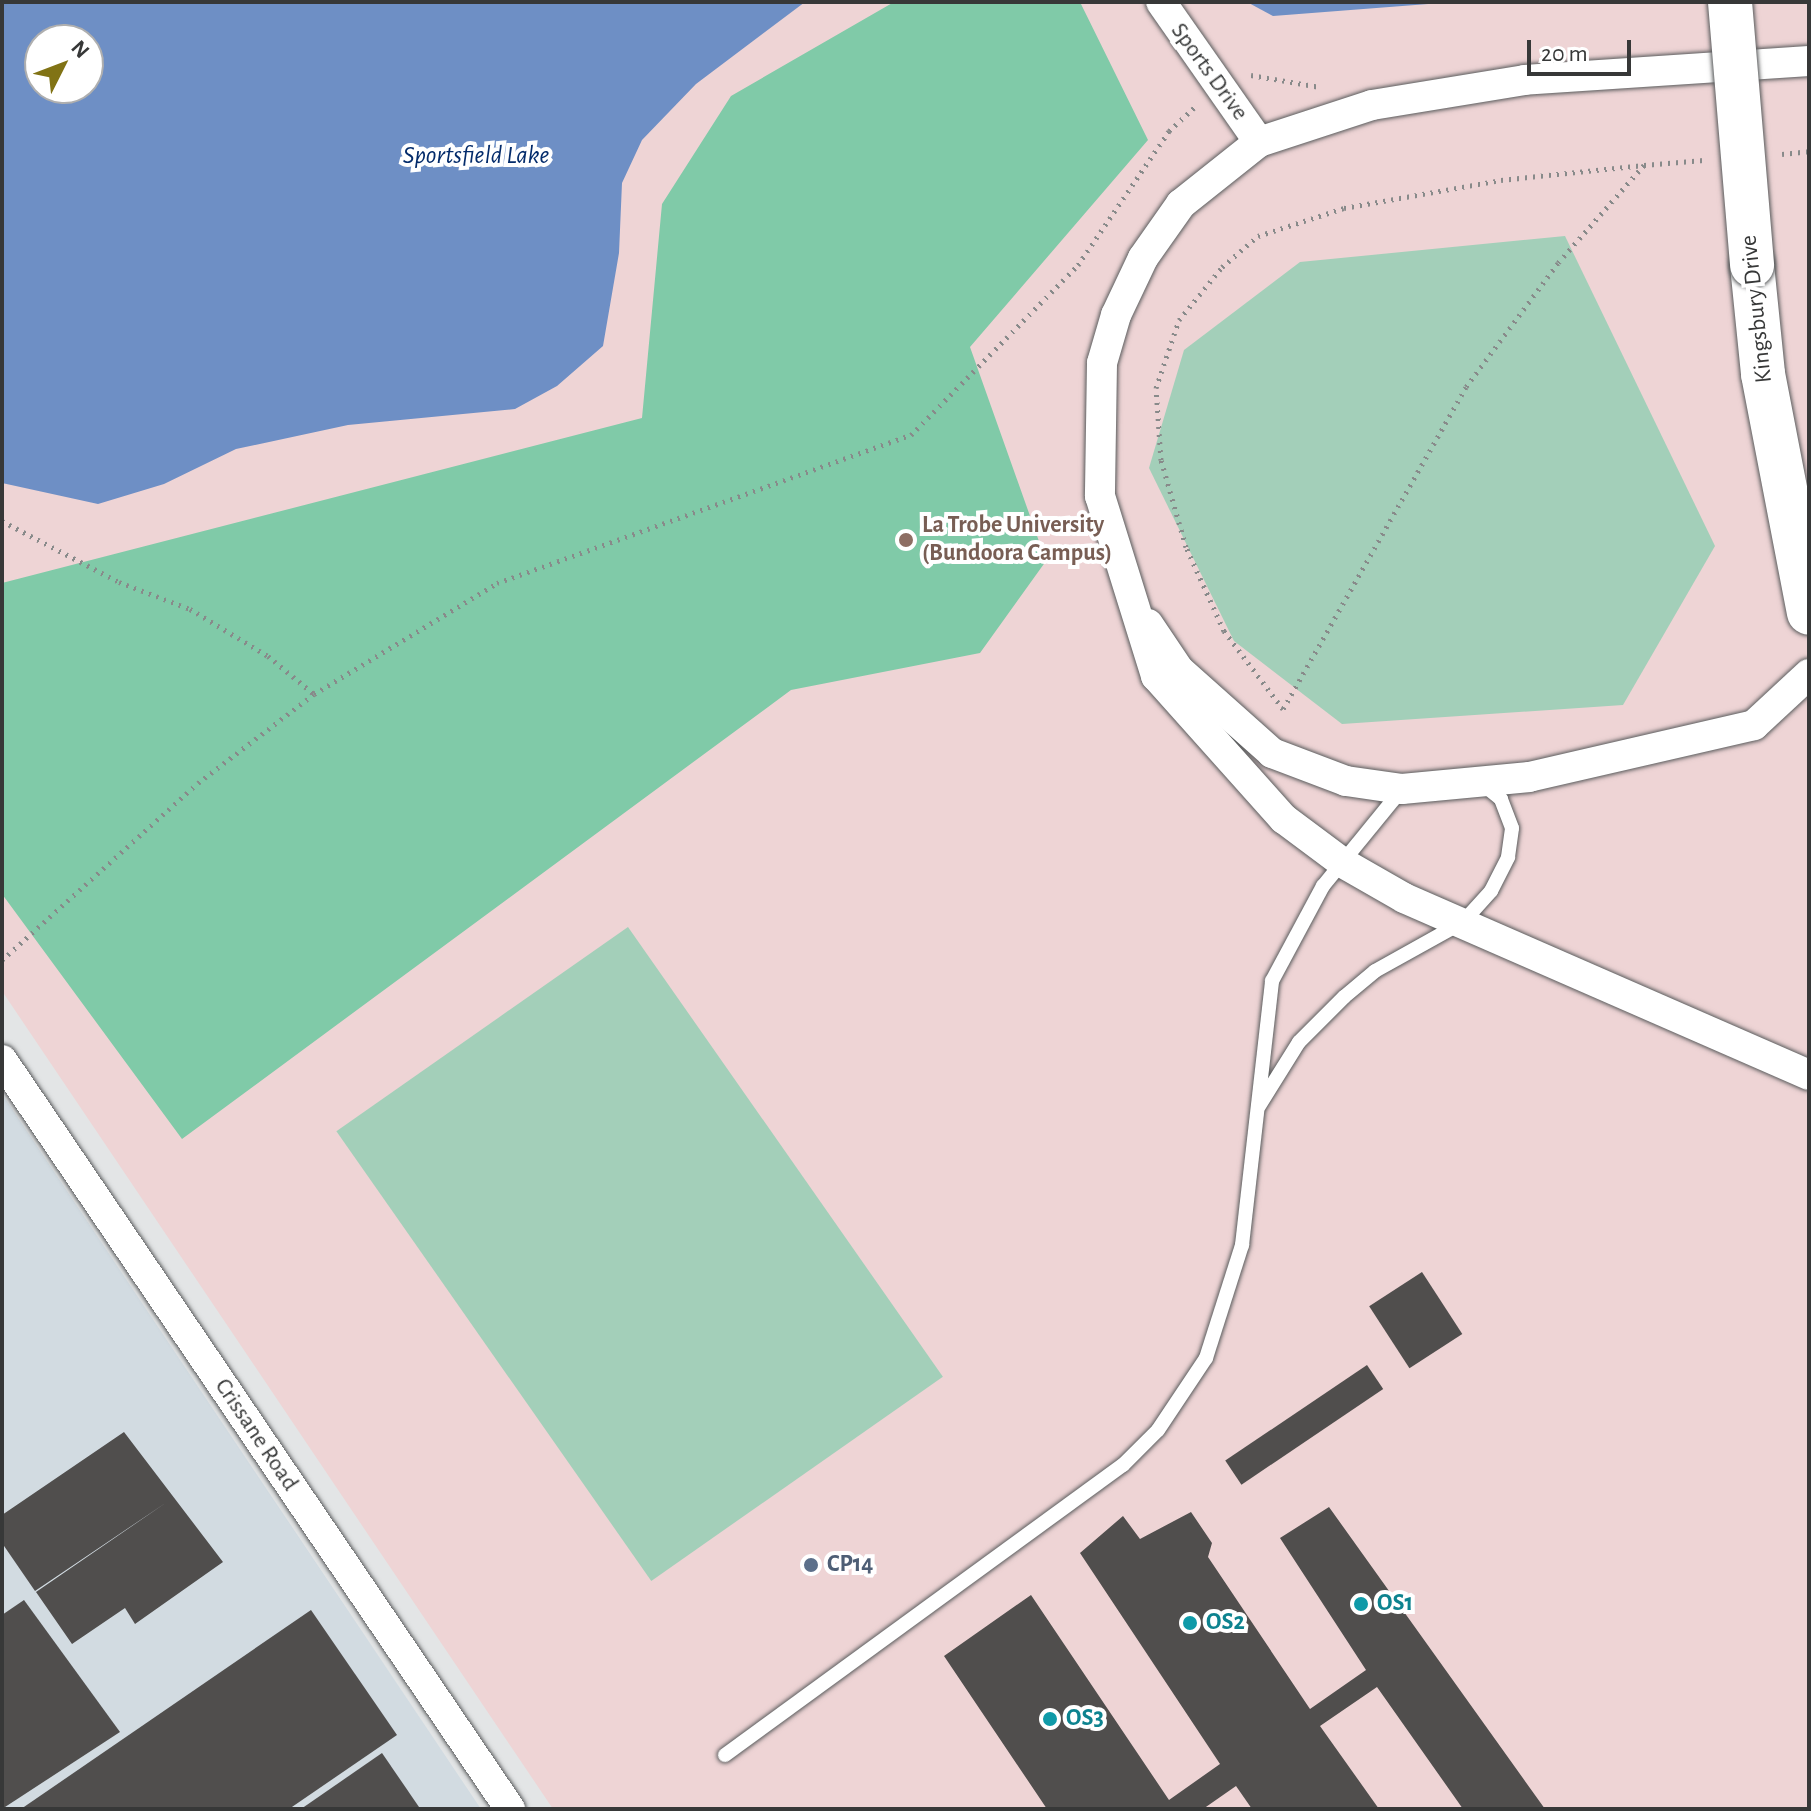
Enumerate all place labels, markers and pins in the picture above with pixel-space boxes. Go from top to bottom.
place label: La Trobe University (Bundoora Campus) [922,512,1112,568]
marker: La Trobe University (Bundoora Campus) [897,531,915,549]
place label: CP14 [827,1551,873,1579]
marker: CP14 [802,1556,820,1574]
place label: OS1 [1377,1590,1413,1618]
marker: OS1 [1352,1595,1370,1613]
place label: OS2 [1206,1609,1245,1637]
marker: OS2 [1181,1614,1199,1632]
place label: OS3 [1066,1705,1104,1733]
marker: OS3 [1041,1710,1059,1728]

